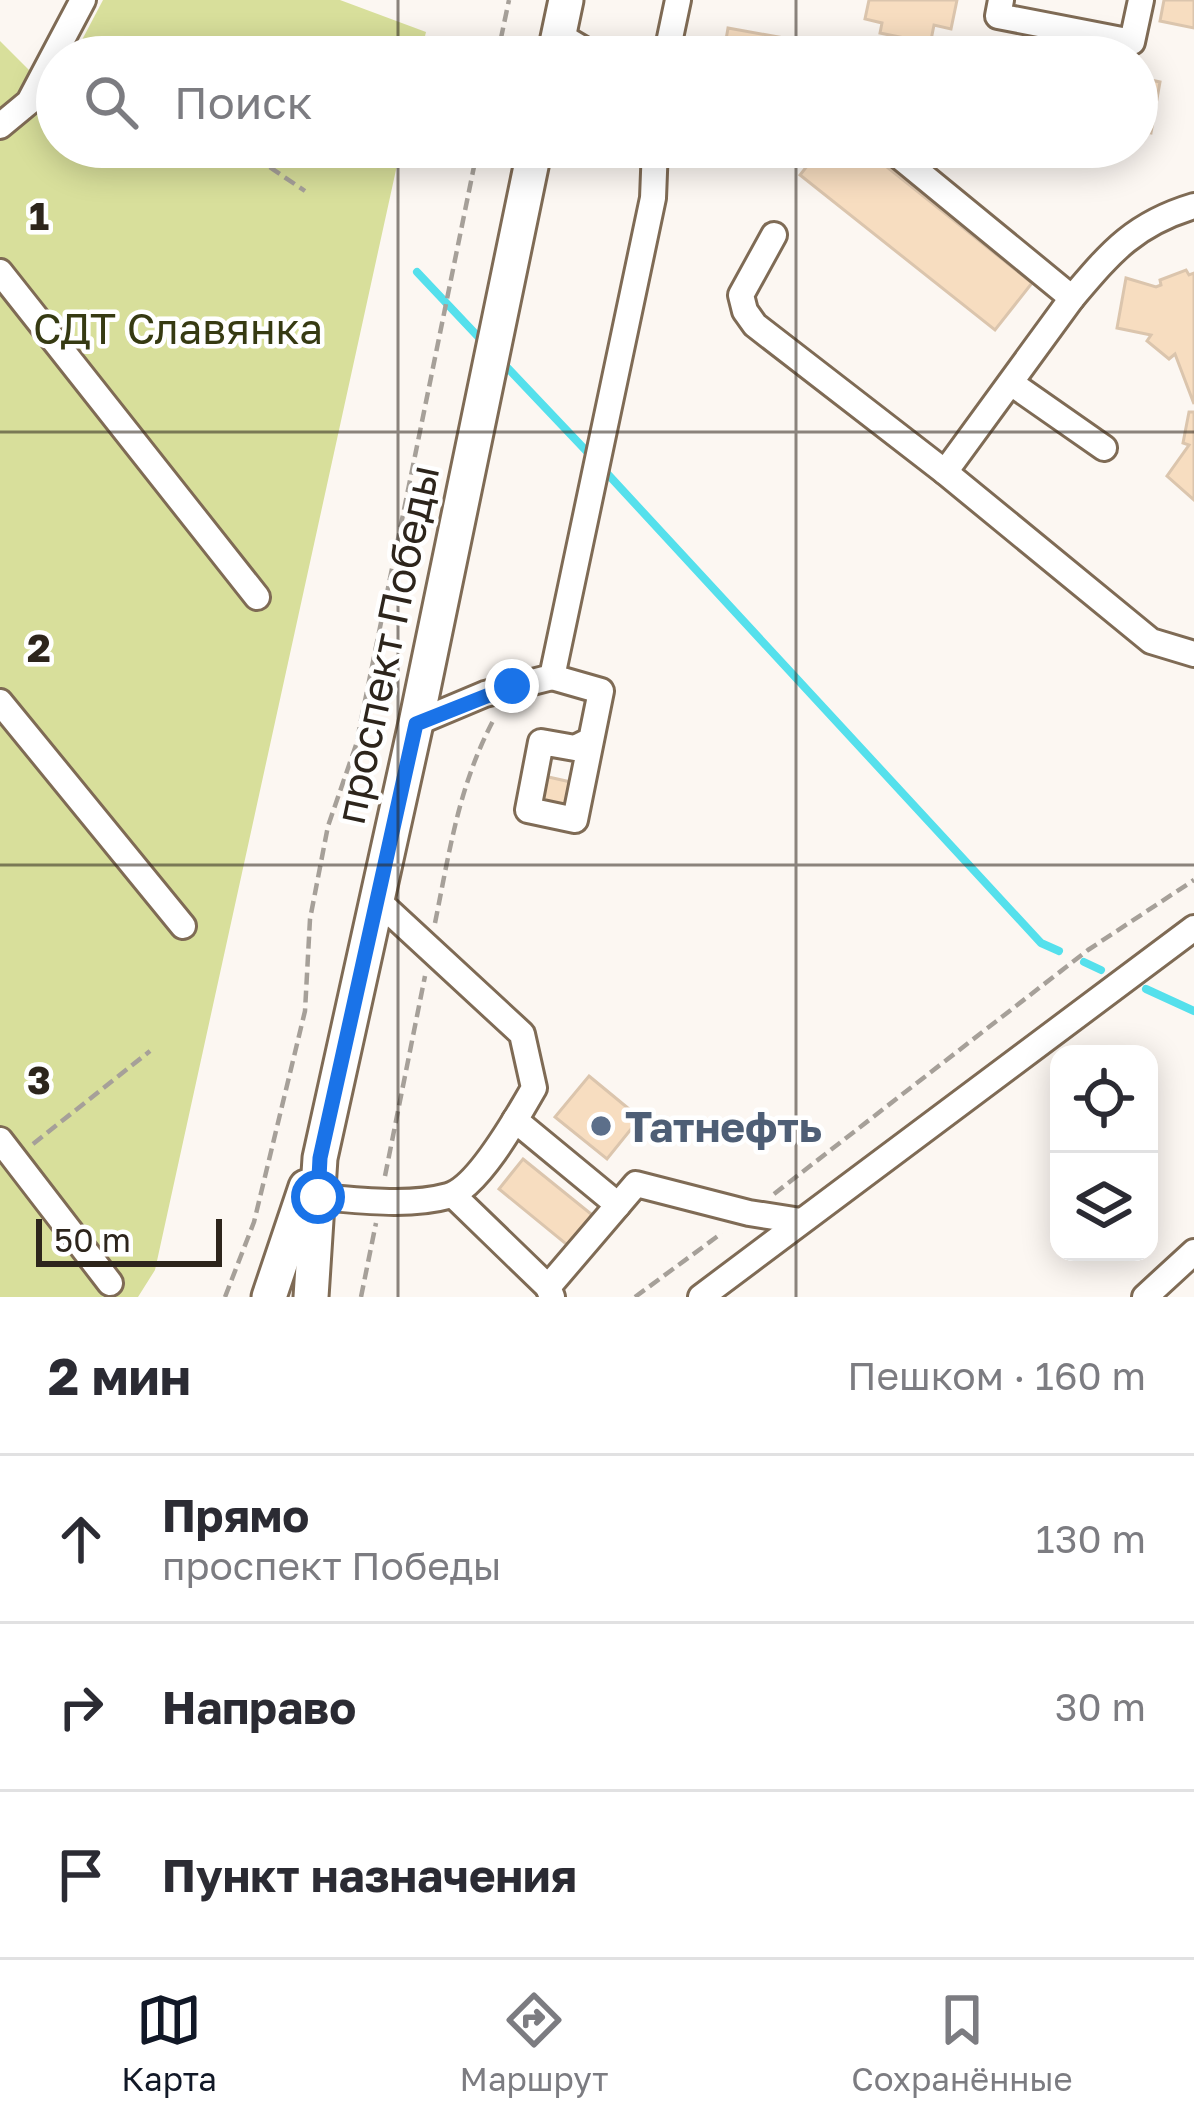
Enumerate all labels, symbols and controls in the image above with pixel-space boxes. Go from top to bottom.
search box [36,36,1158,168]
icon: search [78,69,144,135]
text: Поиск [174,75,313,129]
text: 1 [29,192,49,239]
park label: СДТ Славянка [33,303,323,353]
street label: проспект Победы [324,460,448,828]
text: 2 [27,624,51,671]
route end [485,659,539,713]
map controls [1050,1045,1158,1261]
button: locate [1050,1045,1158,1153]
text: 3 [27,1056,51,1103]
place label: Татнефть [625,1101,822,1151]
marker: Татнефть [588,1113,614,1139]
button: layers [1050,1153,1158,1261]
route start [291,1170,345,1224]
scale bar [36,1213,222,1266]
text: 50 m [54,1220,131,1259]
text: 2 мин [48,1345,191,1406]
text: Пешком · 160 m [847,1352,1146,1399]
text: Прямо [162,1488,309,1542]
icon: ahead [48,1506,114,1572]
text: 130 m [1036,1515,1146,1562]
text: проспект Победы [162,1542,502,1589]
icon: right [48,1674,114,1740]
text: Направо [162,1680,356,1734]
text: 30 m [1055,1683,1146,1730]
icon: arrive [48,1842,114,1908]
text: Пункт назначения [162,1848,577,1902]
tab: Карта [121,1987,217,2098]
tab: Маршрут [460,1987,609,2098]
tab: Сохранённые [851,1987,1073,2098]

